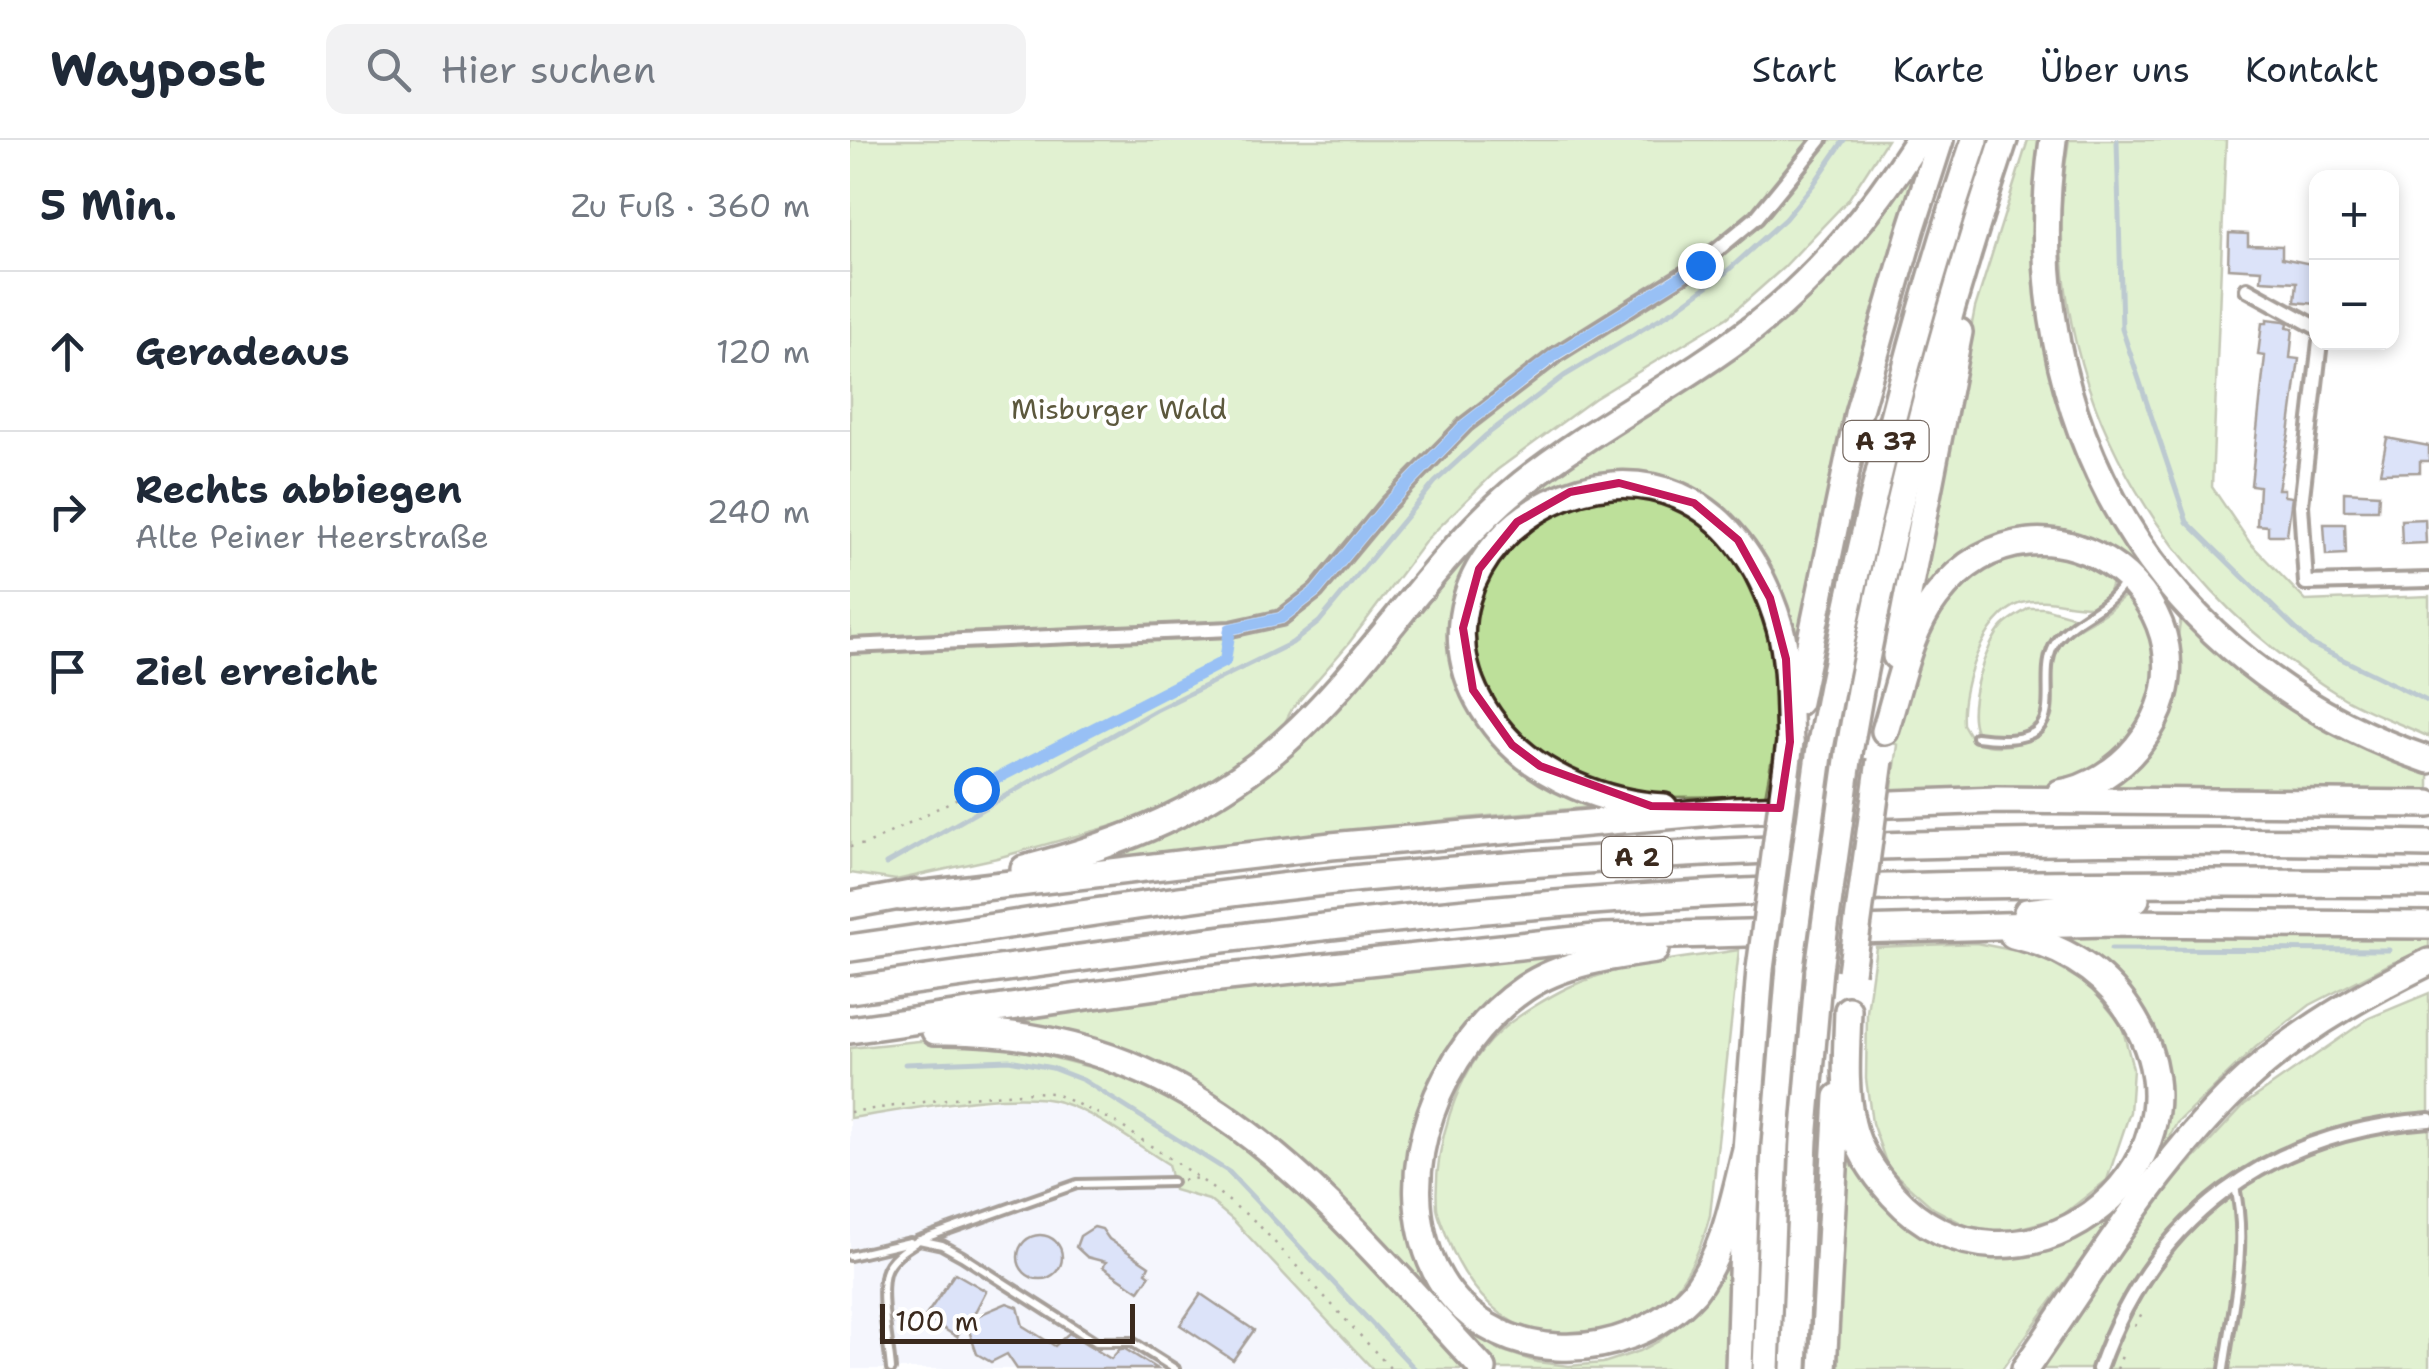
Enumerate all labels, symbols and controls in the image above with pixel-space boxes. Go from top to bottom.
search box [326,24,1026,114]
text: Waypost [50,37,266,101]
icon: search [361,42,416,97]
text: Hier suchen [441,44,656,95]
text: Start [1752,46,1837,93]
text: Karte [1892,46,1985,93]
text: Über uns [2040,46,2190,93]
text: Kontakt [2245,46,2379,93]
map controls [2309,170,2399,350]
button: + [2309,170,2399,260]
text: 5 Min. [40,177,177,233]
text: Zu Fuß · 360 m [571,184,810,227]
route end [1678,243,1724,289]
button: − [2309,260,2399,350]
icon: ahead [40,324,95,379]
text: Geradeaus [135,326,350,377]
text: 120 m [716,330,810,373]
park label: Misburger Wald [1011,390,1227,428]
road number: A 37 [1844,421,1928,461]
text: Rechts abbiegen [135,464,462,515]
icon: right [40,484,95,539]
text: 240 m [707,490,810,533]
text: Alte Peiner Heerstraße [135,515,489,558]
icon: arrive [40,644,95,699]
text: Ziel erreicht [135,646,378,697]
route start [954,767,1000,813]
road number: A 2 [1602,837,1672,877]
scale bar [880,1299,1135,1344]
text: 100 m [895,1302,979,1340]

